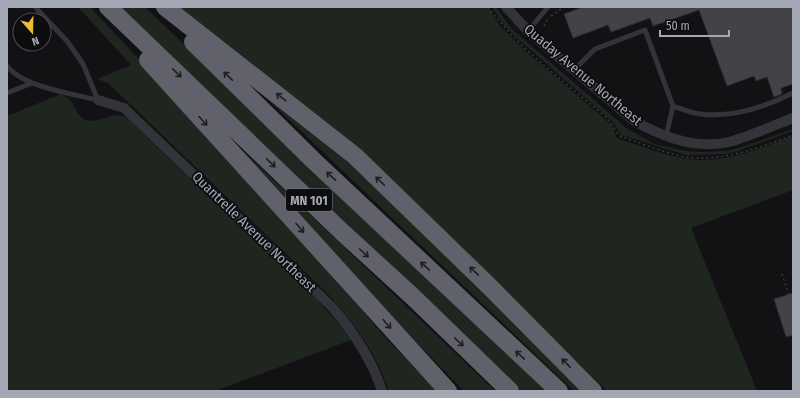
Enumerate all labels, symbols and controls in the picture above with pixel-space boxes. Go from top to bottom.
north arrow [12,12,52,52]
scale bar [660,12,729,38]
text: 50 m [666,19,690,33]
street label: Quaday Avenue Northeast [521,21,646,130]
text: N [30,34,41,48]
one-way arrow [172,68,182,77]
one-way arrow [223,71,233,81]
one-way arrow [275,93,286,102]
one-way arrow [199,116,208,126]
one-way arrow [266,158,276,167]
street label: Quantrelle Avenue Northeast [188,168,320,296]
one-way arrow [326,172,336,181]
one-way arrow [375,176,385,186]
road number: MN 101 [286,189,332,211]
one-way arrow [296,223,305,233]
one-way arrow [359,248,370,257]
one-way arrow [420,261,430,270]
one-way arrow [469,266,479,276]
one-way arrow [382,319,391,329]
one-way arrow [454,337,464,347]
one-way arrow [515,350,525,360]
one-way arrow [561,358,571,368]

